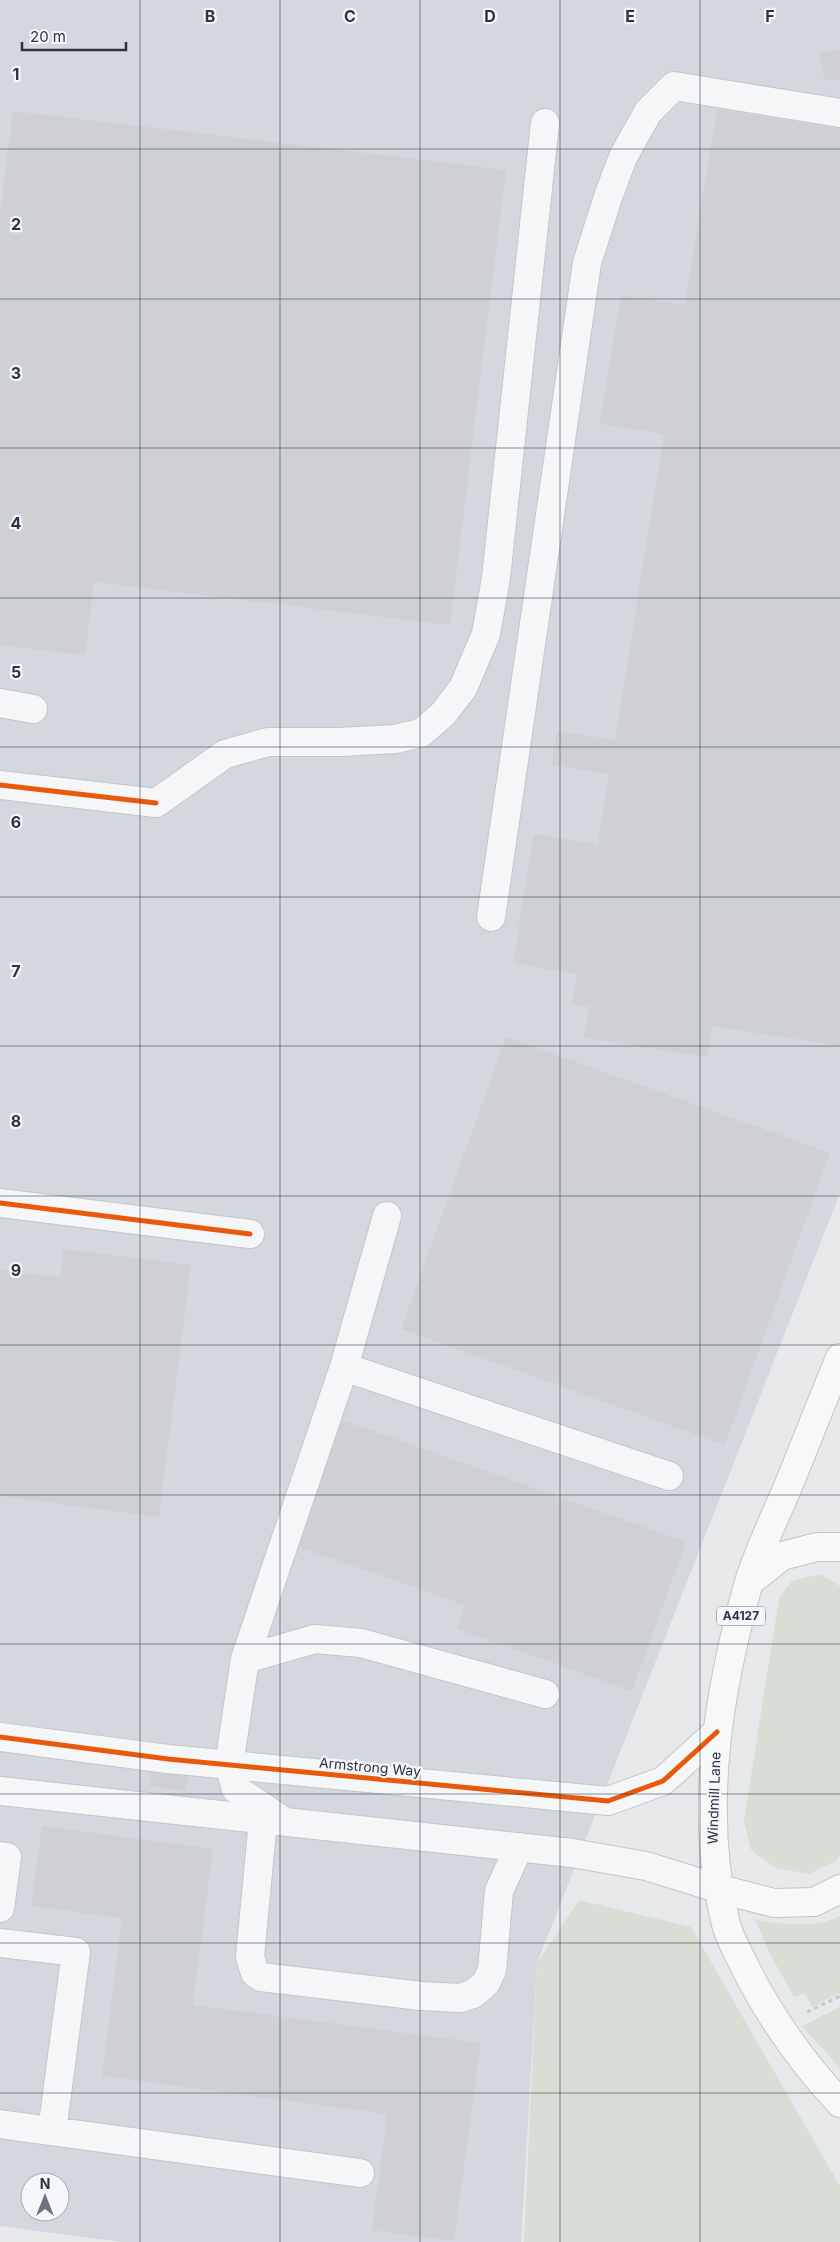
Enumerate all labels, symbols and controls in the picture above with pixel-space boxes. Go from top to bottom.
text: B [205,6,215,26]
text: C [344,6,356,26]
text: D [484,6,496,26]
text: E [625,6,635,26]
text: F [765,6,775,26]
scale bar [22,20,126,52]
text: 20 m [30,27,66,46]
text: 1 [13,64,19,84]
text: 2 [11,214,21,234]
text: 3 [11,363,21,383]
text: 4 [11,513,22,533]
text: 5 [11,662,21,682]
text: 6 [11,812,21,832]
text: 7 [11,961,21,981]
text: 8 [11,1111,21,1131]
text: 9 [11,1260,21,1280]
road number: A4127 [717,1606,765,1625]
street label: Windmill Lane [703,1751,724,1845]
street label: Armstrong Way [318,1754,422,1779]
north arrow [20,2172,70,2222]
text: N [40,2175,50,2192]

